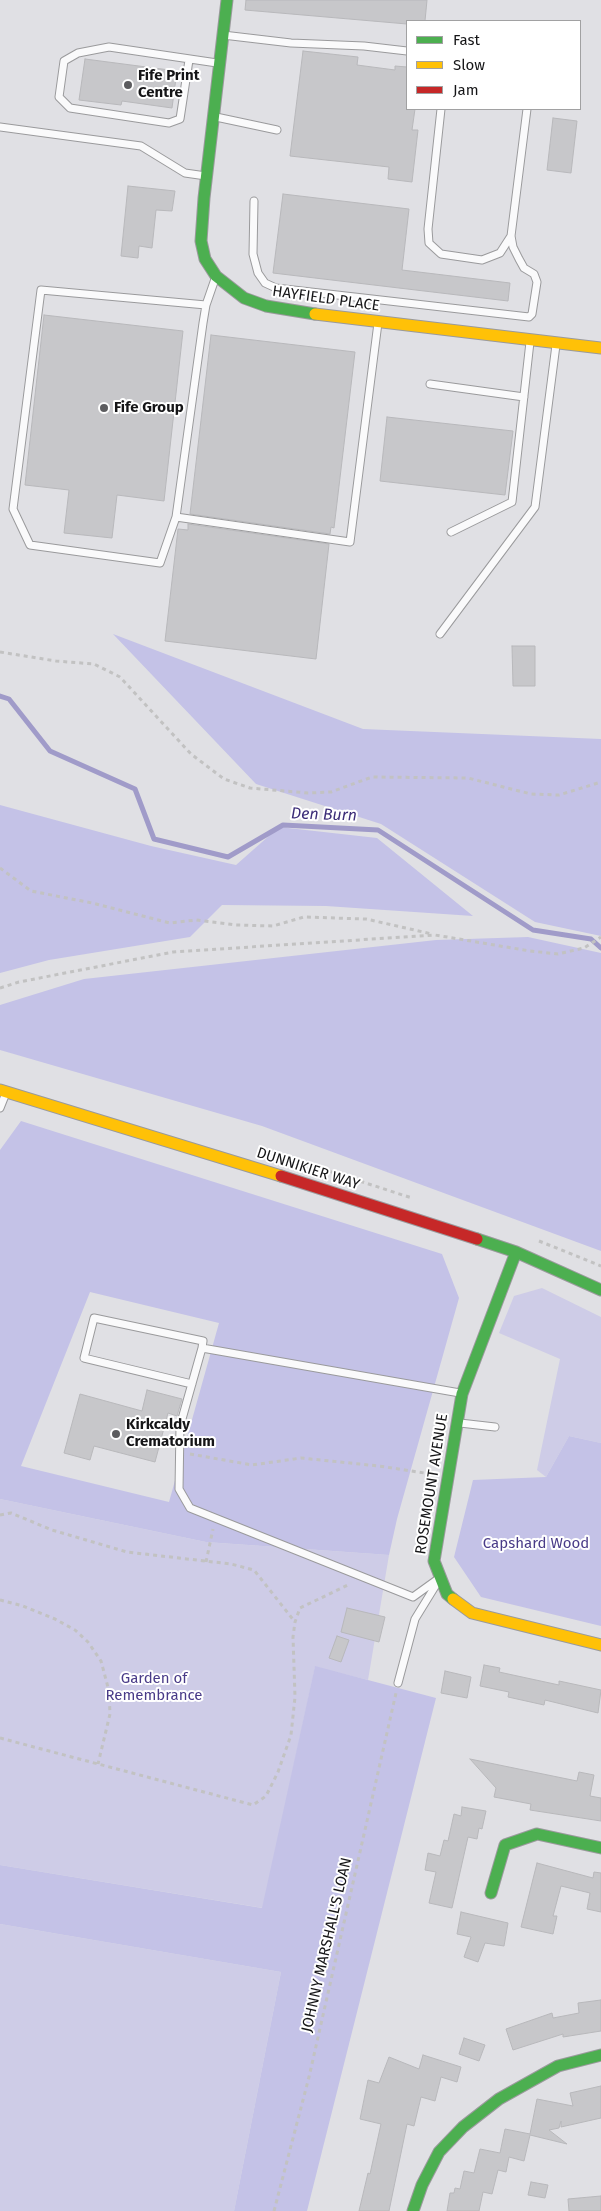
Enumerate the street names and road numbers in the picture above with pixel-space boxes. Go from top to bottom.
street label: HAYFIELD PLACE [271,283,381,315]
street label: DUNNIKIER WAY [254,1144,362,1194]
street label: ROSEMOUNT AVENUE [412,1412,452,1556]
street label: JOHNNY MARSHALL'S LOAN [298,1856,356,2034]

